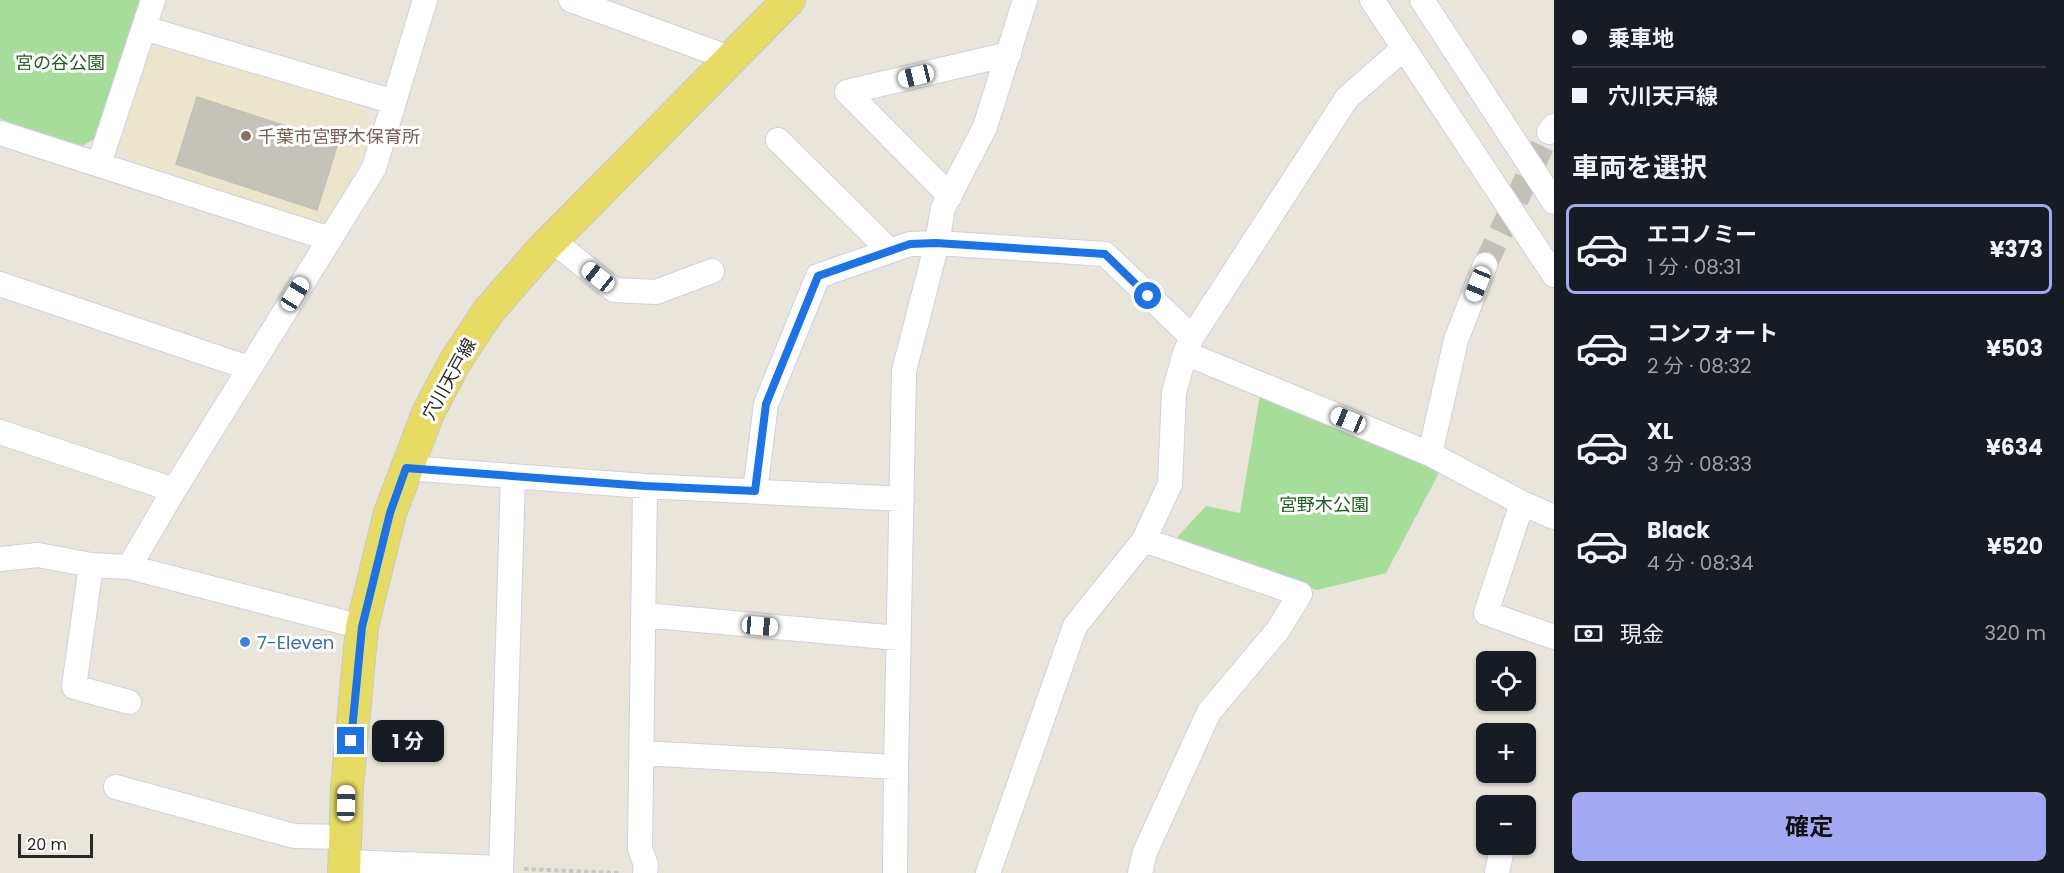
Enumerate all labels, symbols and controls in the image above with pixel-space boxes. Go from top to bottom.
text: 乗車地 [1608,23,1674,54]
park label: 宮の谷公園 [15,50,105,75]
car [896,63,936,89]
text: 穴川天戸線 [1608,81,1718,112]
place label: 千葉市宮野木保育所 [258,124,420,149]
marker: 千葉市宮野木保育所 [239,129,253,143]
text: 車両を選択 [1572,149,1707,186]
text: エコノミー [1647,219,1757,250]
icon: car [1575,222,1629,276]
text: ¥373 [1990,234,2043,265]
text: 1 分 · 08:31 [1647,253,1741,281]
car [578,259,618,295]
car [1463,264,1493,304]
car [278,274,312,314]
route start [1134,282,1161,309]
text: コンフォート [1647,318,1778,349]
icon: car [1575,321,1629,375]
text: ¥503 [1986,333,2043,364]
street label: 穴川天戸線 [416,334,482,424]
text: 2 分 · 08:32 [1647,352,1751,380]
car [1328,405,1368,435]
text: XL [1647,416,1673,447]
icon: car [1575,420,1629,474]
text: ¥634 [1986,432,2043,463]
text: 3 分 · 08:33 [1647,450,1752,478]
park label: 宮野木公園 [1279,492,1369,517]
text: Black [1647,515,1710,546]
icon: car [1575,519,1629,573]
text: ¥520 [1987,531,2043,562]
text: 4 分 · 08:34 [1647,549,1754,577]
car [741,615,779,637]
icon: cash [1572,617,1605,650]
text: 現金 [1620,619,1664,650]
text: 320 m [1984,619,2046,647]
place label: 7-Eleven [257,630,334,655]
marker: 7-Eleven [238,635,252,649]
map controls [1476,651,1536,855]
button: locate [1476,651,1536,711]
callout: 1 分 [372,720,444,762]
button: + [1476,723,1536,783]
route end [337,727,364,754]
text: 1 分 [392,727,424,755]
car [337,785,355,821]
button: 確定 [1572,792,2046,861]
button: − [1476,795,1536,855]
scale bar [18,831,93,858]
text: 20 m [27,833,67,856]

